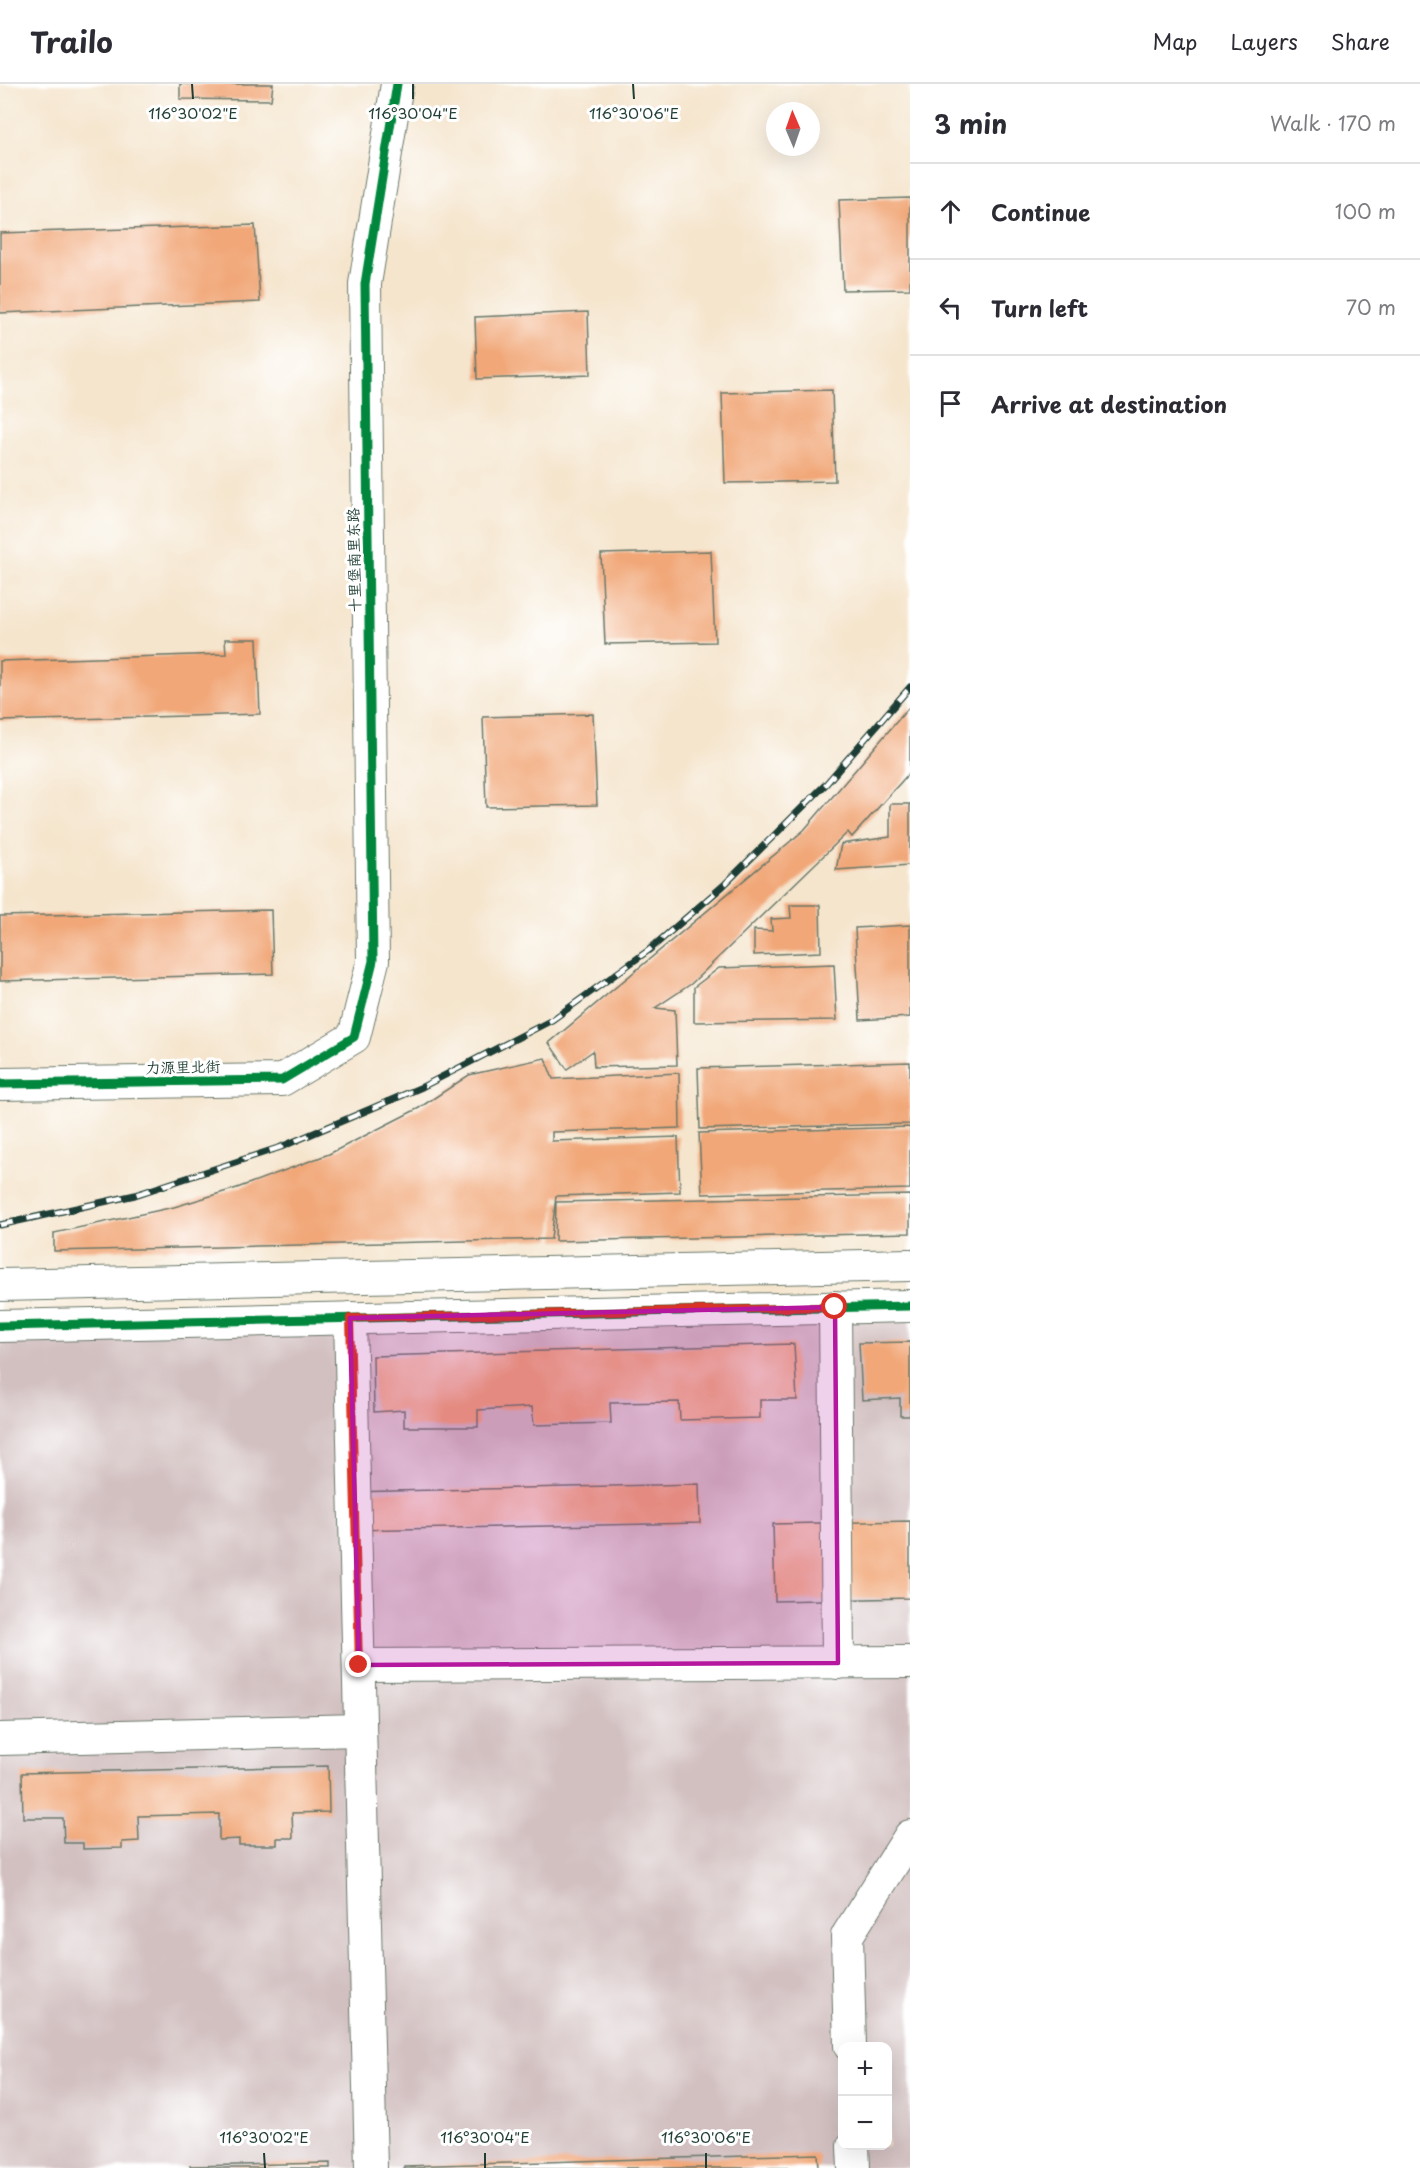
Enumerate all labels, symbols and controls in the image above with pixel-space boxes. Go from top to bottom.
text: Trailo [30,20,113,63]
text: Map [1153,25,1197,57]
text: Layers [1230,25,1298,57]
text: Share [1331,25,1390,57]
text: 116°30'02"E [148,101,238,124]
text: 116°30'04"E [368,101,458,124]
text: 116°30'06"E [589,101,679,124]
north arrow [766,102,820,156]
text: 3 min [934,104,1007,143]
text: Walk · 170 m [1270,108,1396,138]
icon: ahead [934,195,967,228]
text: Continue [991,195,1090,228]
text: 100 m [1335,196,1396,226]
icon: left [934,291,967,324]
text: Turn left [991,291,1088,324]
text: 70 m [1346,292,1396,322]
icon: arrive [934,387,967,420]
text: Arrive at destination [991,387,1227,420]
street label: 十里堡南里东路 [341,507,365,613]
street label: 力源里北街 [145,1054,221,1078]
route start [821,1293,847,1319]
route end [345,1651,371,1677]
map controls [838,2042,892,2150]
button: + [838,2042,892,2096]
button: − [838,2096,892,2150]
text: 116°30'02"E [219,2125,309,2148]
text: 116°30'04"E [440,2125,530,2148]
text: 116°30'06"E [661,2125,751,2148]

